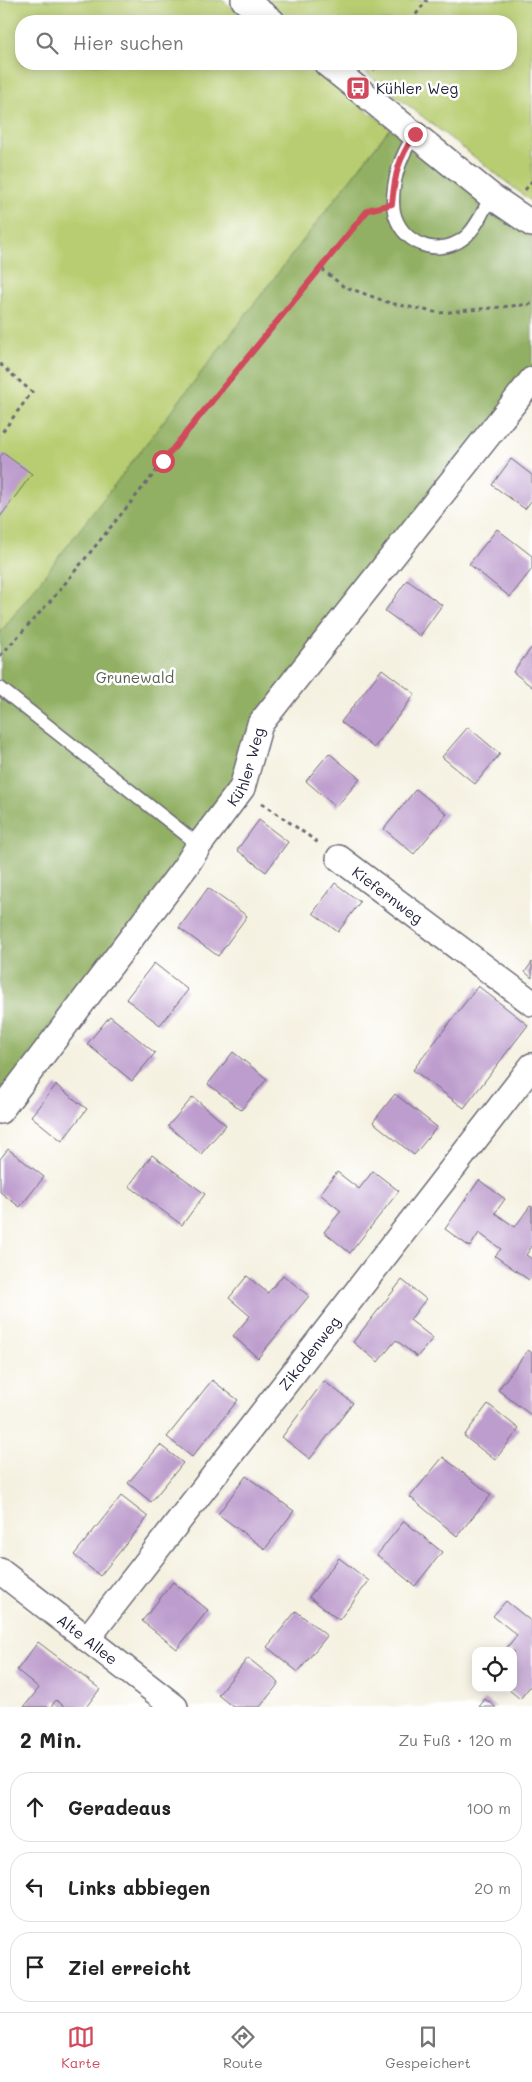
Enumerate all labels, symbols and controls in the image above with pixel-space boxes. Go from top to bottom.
search box [15,15,517,70]
icon: search [33,29,61,57]
text: Hier suchen [73,30,184,55]
bus stop icon: Kühler Weg [345,75,371,101]
place label: Kühler Weg [376,78,459,98]
route end [404,123,427,146]
route start [152,450,175,473]
park label: Grunewald [96,667,174,687]
street label: Kühler Weg [222,725,269,810]
street label: Kiefernweg [348,862,427,928]
street label: Zikadenweg [274,1312,344,1394]
street label: Alte Allee [53,1609,122,1669]
map controls [472,1647,517,1692]
button: locate [472,1647,517,1692]
text: 2 Min. [20,1726,82,1753]
text: Zu Fuß · 120 m [398,1729,512,1750]
icon: ahead [21,1793,49,1821]
text: Geradeaus [68,1795,171,1820]
text: 100 m [466,1797,511,1818]
icon: left [21,1873,49,1901]
text: Links abbiegen [68,1875,210,1900]
text: 20 m [474,1877,511,1898]
icon: arrive [21,1953,49,1981]
text: Ziel erreicht [68,1955,191,1980]
tab: Karte [61,2023,100,2072]
tab: Route [223,2023,263,2072]
tab: Gespeichert [385,2023,471,2072]

